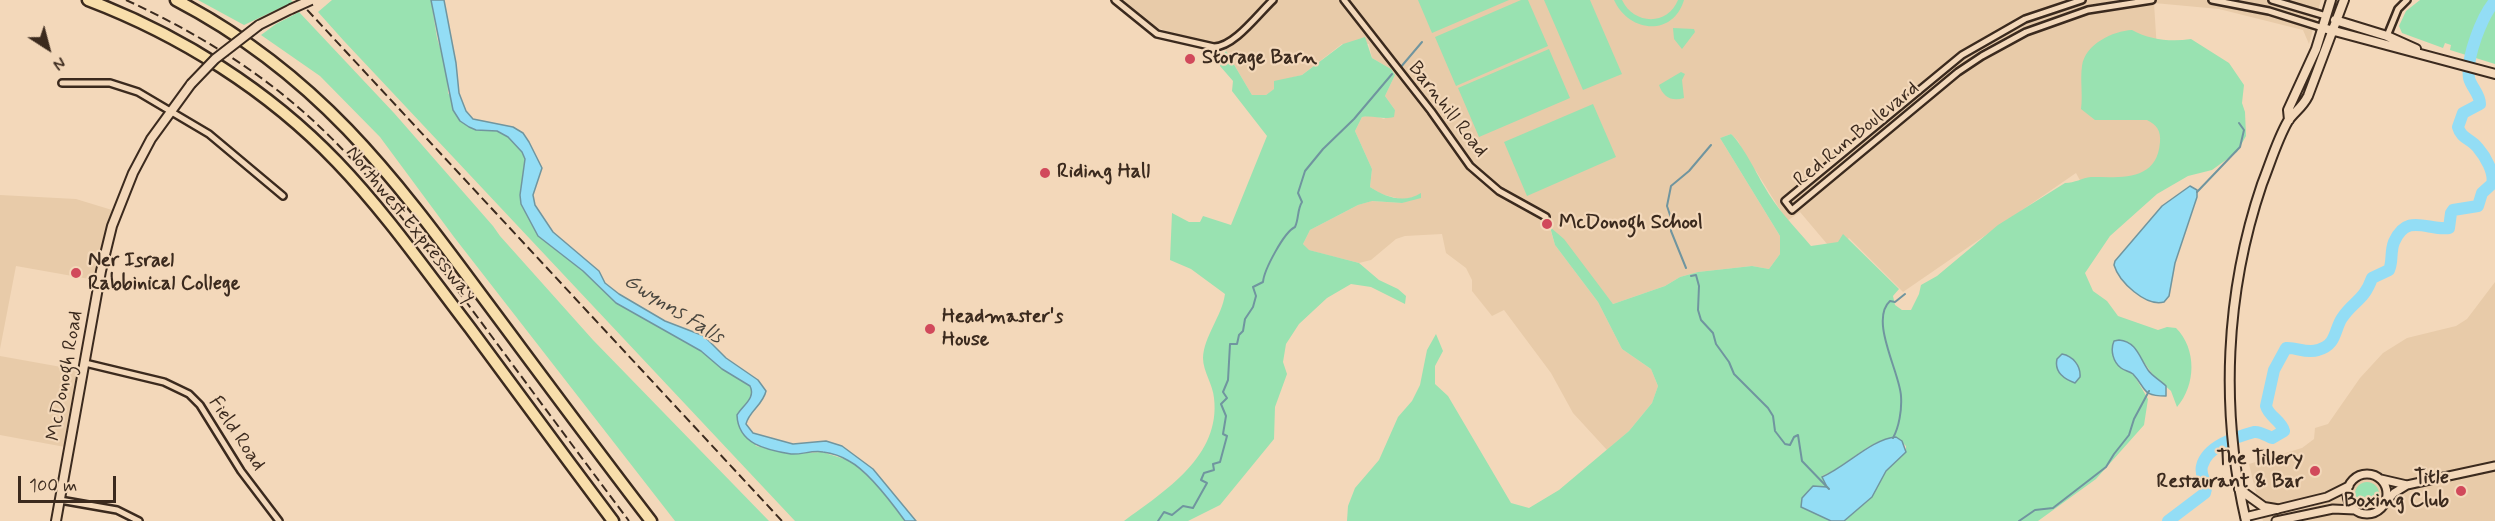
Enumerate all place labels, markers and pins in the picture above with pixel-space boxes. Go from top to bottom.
place label: Storage Barn [1202,47,1317,71]
marker: Storage Barn [1183,52,1197,66]
place label: Riding Hall [1057,161,1150,185]
marker: Riding Hall [1038,166,1052,180]
place label: McDonogh School [1559,212,1703,236]
marker: McDonogh School [1540,217,1554,231]
place label: Ner Israel Rabbinical College [88,250,240,297]
marker: Ner Israel Rabbinical College [69,266,83,280]
place label: Headmaster's House [942,306,1063,353]
marker: Headmaster's House [923,322,937,336]
place label: The Tillery Restaurant & Bar [2157,448,2303,495]
marker: The Tillery Restaurant & Bar [2308,464,2322,478]
place label: Title Boxing Club [2344,467,2449,514]
marker: Title Boxing Club [2454,484,2468,498]

